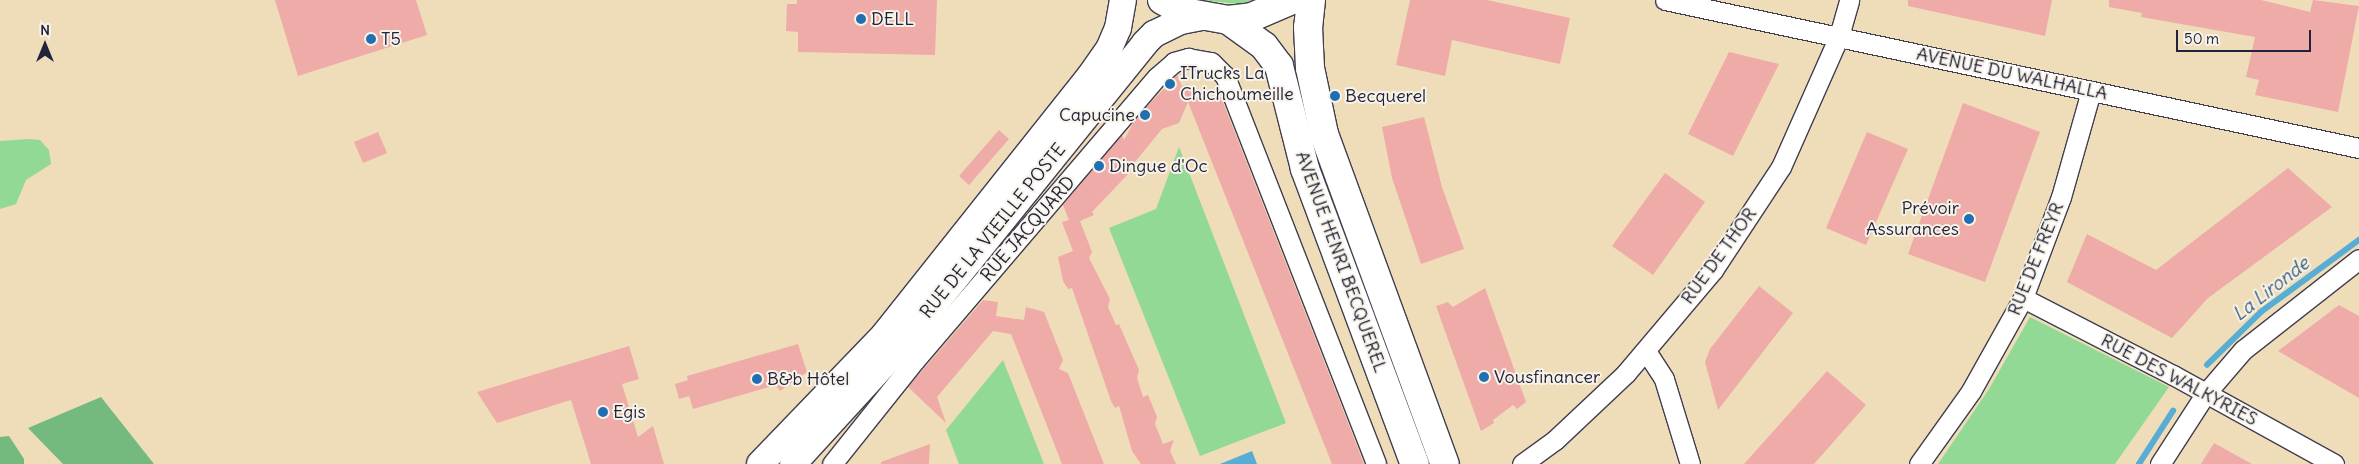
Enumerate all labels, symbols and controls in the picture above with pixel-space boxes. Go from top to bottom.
place label: DELL [871,8,914,30]
marker: DELL [855,13,867,25]
north arrow [20,20,70,70]
scale bar [2179,20,2314,52]
text: N [40,21,50,39]
place label: T5 [381,28,401,50]
text: 50 m [2184,29,2219,48]
marker: T5 [365,33,377,45]
street label: AVENUE DU WALHALLA [1915,43,2109,105]
place label: ITrucks La Chichoumeille [1180,63,1294,106]
marker: ITrucks La Chichoumeille [1164,78,1176,90]
place label: Becquerel [1345,85,1426,107]
marker: Becquerel [1329,90,1341,102]
place label: Capucine [1059,104,1135,126]
marker: Capucine [1139,109,1151,121]
street label: RUE DE LA VIEILLE POSTE [916,139,1070,323]
street label: AVENUE HENRI BECQUEREL [1291,148,1391,376]
place label: Dingue d'Oc [1109,155,1208,177]
marker: Dingue d'Oc [1093,160,1105,172]
street label: RUE JACQUARD [976,172,1080,286]
place label: Prévoir Assurances [1866,198,1959,240]
street label: RUE DE FREYR [2004,199,2068,319]
street label: RUE DE THOR [1677,204,1761,308]
marker: Prévoir Assurances [1963,213,1975,225]
water label: La Lironde [2228,252,2314,326]
street label: RUE DES WALKYRIES [2097,330,2261,430]
place label: Vousfinancer [1494,366,1600,388]
place label: B&b Hôtel [767,368,849,390]
marker: Vousfinancer [1478,371,1490,383]
marker: B&b Hôtel [751,373,763,385]
place label: Egis [613,401,646,423]
marker: Egis [597,406,609,418]

